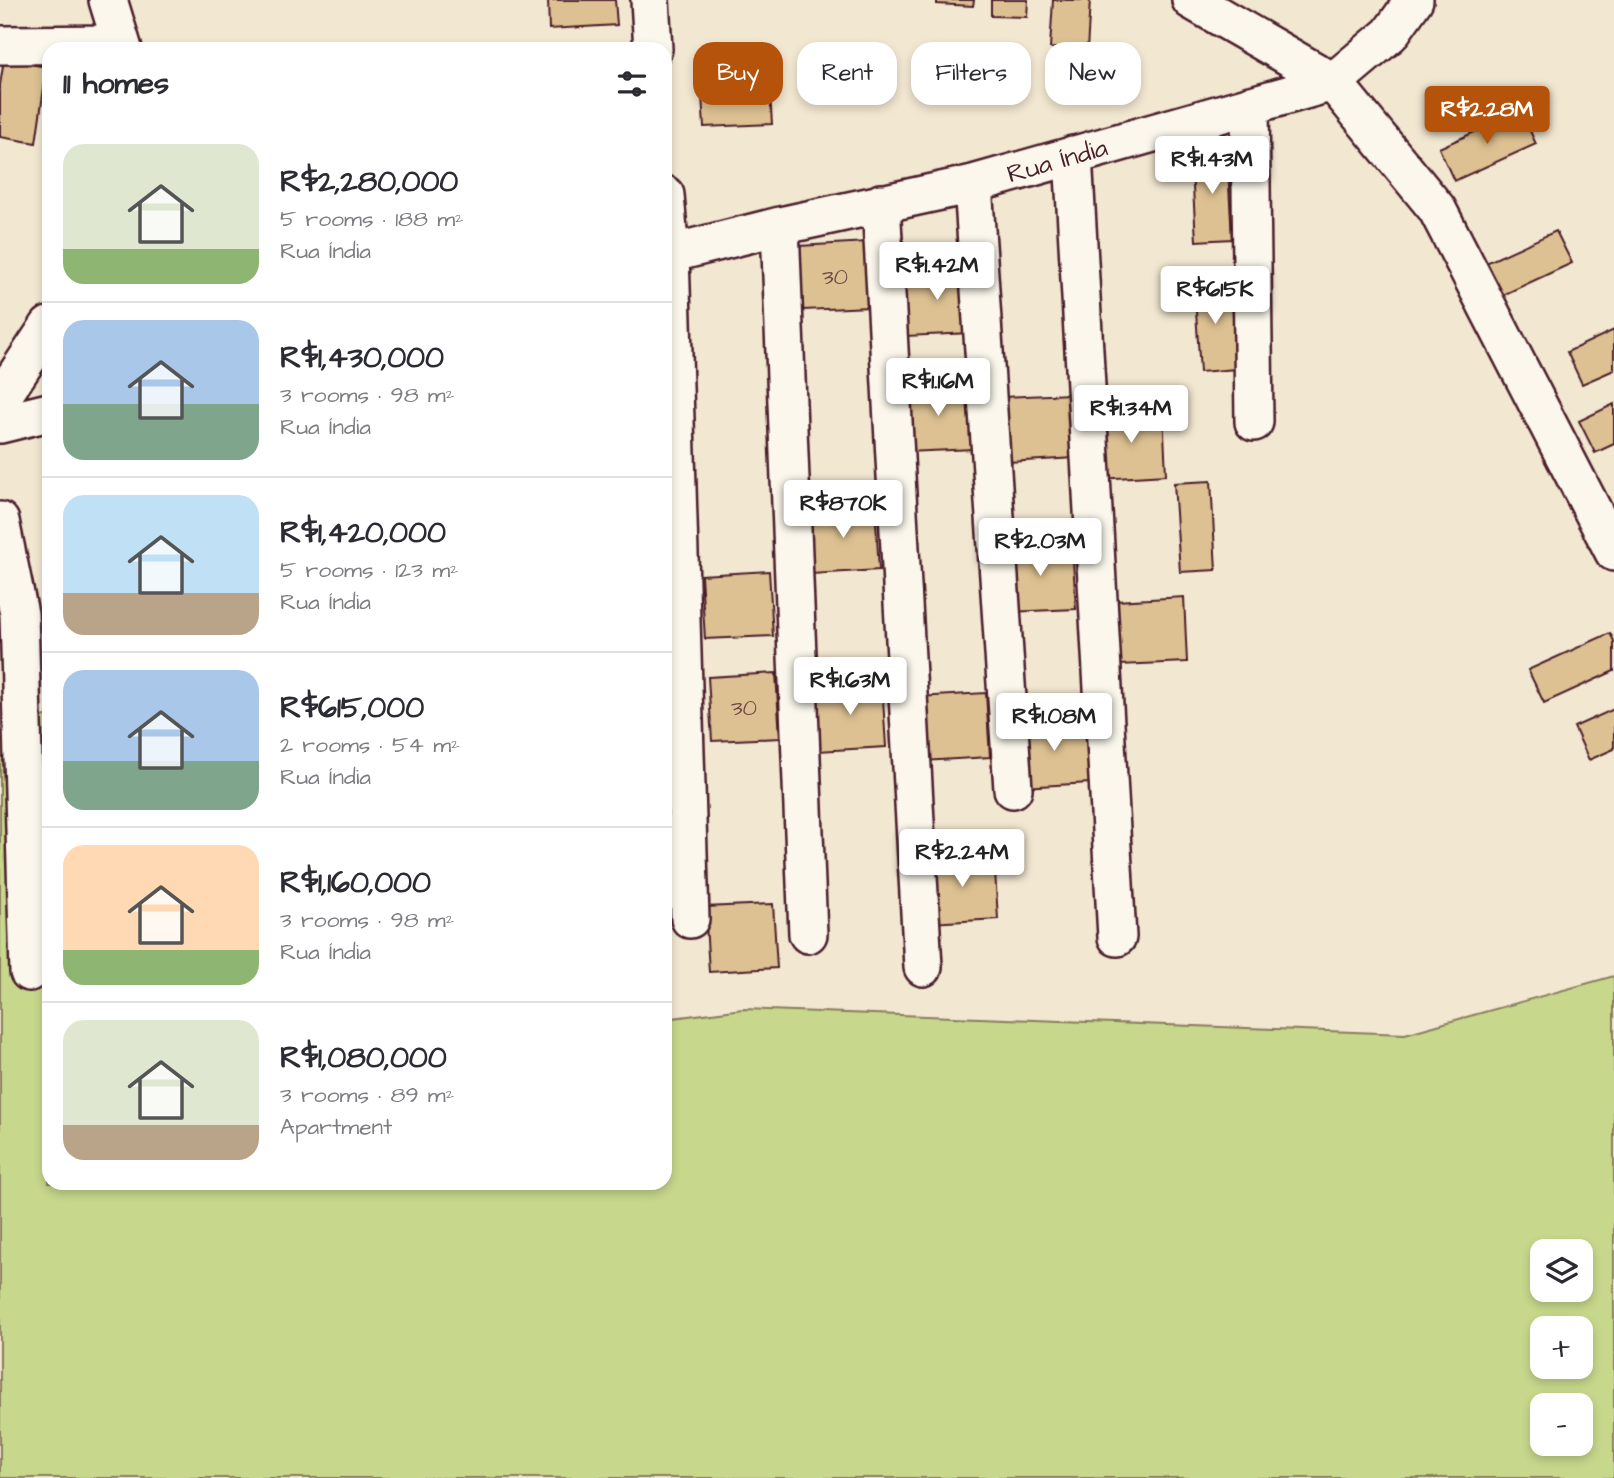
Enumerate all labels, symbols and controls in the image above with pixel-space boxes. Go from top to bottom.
chip: Buy [693,42,783,105]
chip: Rent [797,42,897,105]
chip: Filters [911,42,1031,105]
chip: New [1045,42,1141,105]
text: 11 homes [63,63,169,105]
icon: filters [613,65,651,103]
pin: R$2.28M [1422,86,1552,146]
text: R$2.28M [1441,93,1533,125]
street label: Rua Índia [1003,129,1112,192]
pin: R$1.43M [1147,136,1277,196]
text: R$1.43M [1171,143,1253,175]
text: R$2,280,000 [280,161,458,203]
icon: home [119,172,203,256]
text: 5 rooms · 188 m² [280,203,464,235]
text: Rua Índia [280,235,371,267]
pin: R$1.42M [872,243,1002,302]
text: R$1.42M [895,249,979,281]
house number: 30 [822,261,848,293]
pin: R$615K [1158,266,1272,326]
text: R$615K [1177,273,1253,305]
text: R$1,430,000 [280,337,444,379]
icon: home [119,348,203,432]
pin: R$1.16M [873,358,1003,418]
text: R$1.16M [902,365,974,397]
text: 3 rooms · 98 m² [280,379,454,411]
pin: R$1.34M [1066,386,1196,445]
text: R$1.34M [1090,392,1172,424]
text: Rua Índia [280,411,371,443]
pin: R$870K [786,480,900,540]
text: R$870K [800,487,886,519]
text: R$1,420,000 [280,512,446,554]
pin: R$2.03M [975,518,1105,578]
icon: home [119,523,203,607]
text: R$2.03M [995,525,1085,557]
text: 5 rooms · 123 m² [280,554,459,586]
text: Rua Índia [280,586,371,618]
pin: R$1.63M [785,658,915,717]
text: R$1.63M [810,664,890,696]
text: R$615,000 [280,687,424,729]
house number: 30 [731,692,757,724]
pin: R$1.08M [989,694,1119,753]
icon: home [119,698,203,782]
text: R$1.08M [1012,700,1096,732]
text: 2 rooms · 54 m² [280,729,460,761]
text: Rua Índia [280,761,371,793]
pin: R$2.24M [897,830,1027,889]
text: R$2.24M [915,836,1009,868]
text: R$1,160,000 [280,862,431,904]
icon: home [119,873,203,957]
text: 3 rooms · 98 m² [280,904,454,936]
text: Rua Índia [280,936,371,968]
text: R$1,080,000 [280,1037,447,1079]
icon: home [119,1048,203,1132]
text: 3 rooms · 89 m² [280,1079,454,1111]
text: Apartment [280,1111,392,1143]
map controls [1530,1239,1593,1456]
button: layers [1530,1239,1593,1302]
button: + [1530,1316,1593,1379]
button: − [1530,1393,1593,1456]

